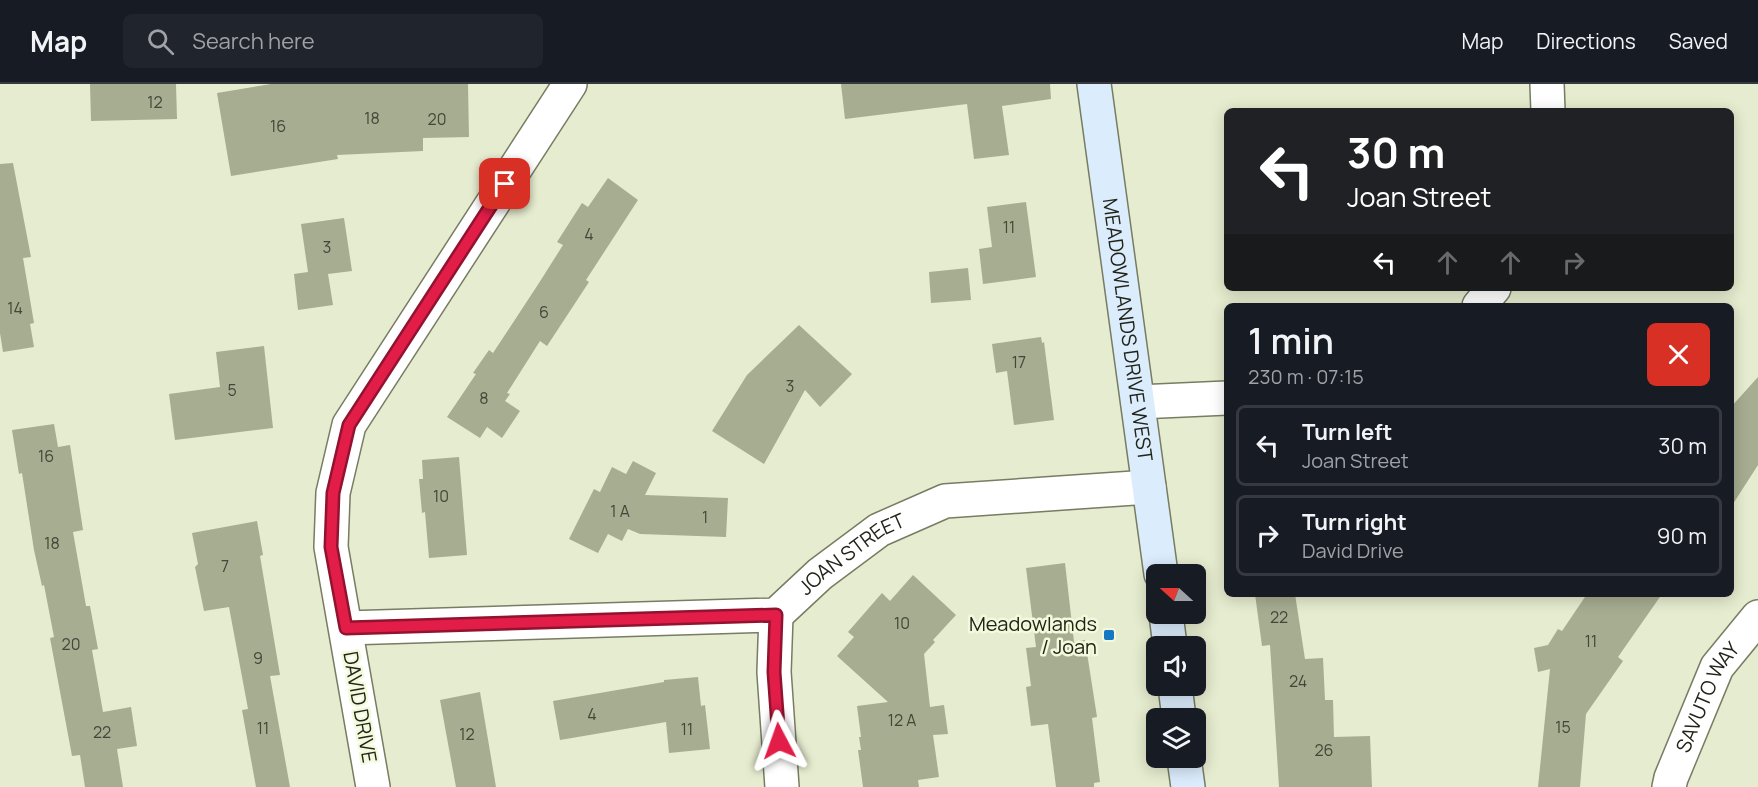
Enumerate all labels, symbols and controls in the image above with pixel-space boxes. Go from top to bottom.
search box [123,14,543,68]
text: Map [30,22,87,60]
icon: search [144,25,177,58]
text: Search here [192,26,315,56]
text: Map [1462,27,1503,55]
text: Directions [1536,27,1636,55]
text: Saved [1669,27,1728,55]
house number: 12 [147,91,163,113]
house number: 18 [364,107,380,129]
house number: 20 [428,108,446,130]
house number: 16 [270,115,286,137]
text: 30 m [1347,123,1445,181]
icon: left [1248,132,1326,210]
pin [479,158,530,209]
icon: arrive [488,167,521,200]
text: Joan Street [1347,178,1491,215]
street label: MEADOWLANDS DRIVE WEST [1097,196,1159,463]
house number: 11 [1003,216,1015,238]
house number: 4 [584,223,594,245]
house number: 3 [323,236,331,258]
icon: left [1368,246,1401,279]
icon: ahead [1431,246,1464,279]
icon: ahead [1494,246,1527,279]
icon: right [1557,246,1590,279]
house number: 14 [7,297,23,319]
house number: 6 [539,301,549,323]
text: 1 min [1248,316,1334,365]
button: close [1647,323,1710,386]
house number: 17 [1012,351,1026,373]
text: 230 m · 07:15 [1248,363,1364,390]
house number: 3 [786,375,794,397]
house number: 5 [227,379,237,401]
house number: 8 [479,387,489,409]
text: Turn left [1302,417,1392,447]
icon: left [1251,429,1284,462]
text: 30 m [1658,431,1707,461]
house number: 16 [38,445,54,467]
text: Joan Street [1302,447,1409,474]
house number: 10 [433,485,449,507]
house number: 1 A [610,500,630,522]
house number: 1 [702,506,708,528]
street label: JOAN STREET [792,506,909,601]
text: Turn right [1302,507,1407,537]
icon: right [1251,519,1284,552]
text: 90 m [1657,521,1707,551]
house number: 18 [44,532,60,554]
text: David Drive [1302,537,1404,564]
house number: 7 [221,555,229,577]
north arrow [1146,564,1206,624]
map controls [1146,564,1206,768]
house number: 22 [1270,606,1288,628]
place label: Meadowlands / Joan [969,610,1097,660]
house number: 10 [894,612,910,634]
marker: Meadowlands / Joan [1102,628,1116,642]
house number: 11 [1585,630,1597,652]
house number: 20 [62,633,80,655]
street label: SAVUTO WAY [1669,635,1746,756]
button: sound [1146,636,1206,696]
house number: 9 [253,647,263,669]
street label: DAVID DRIVE [337,649,384,765]
house number: 24 [1289,670,1307,692]
house number: 4 [587,703,597,725]
button: layers [1146,708,1206,768]
position arrow [747,709,811,773]
house number: 12 A [888,709,916,731]
house number: 15 [1555,716,1571,738]
house number: 11 [257,717,269,739]
house number: 11 [681,718,693,740]
house number: 22 [93,721,111,743]
house number: 12 [459,723,475,745]
house number: 26 [1314,739,1334,761]

